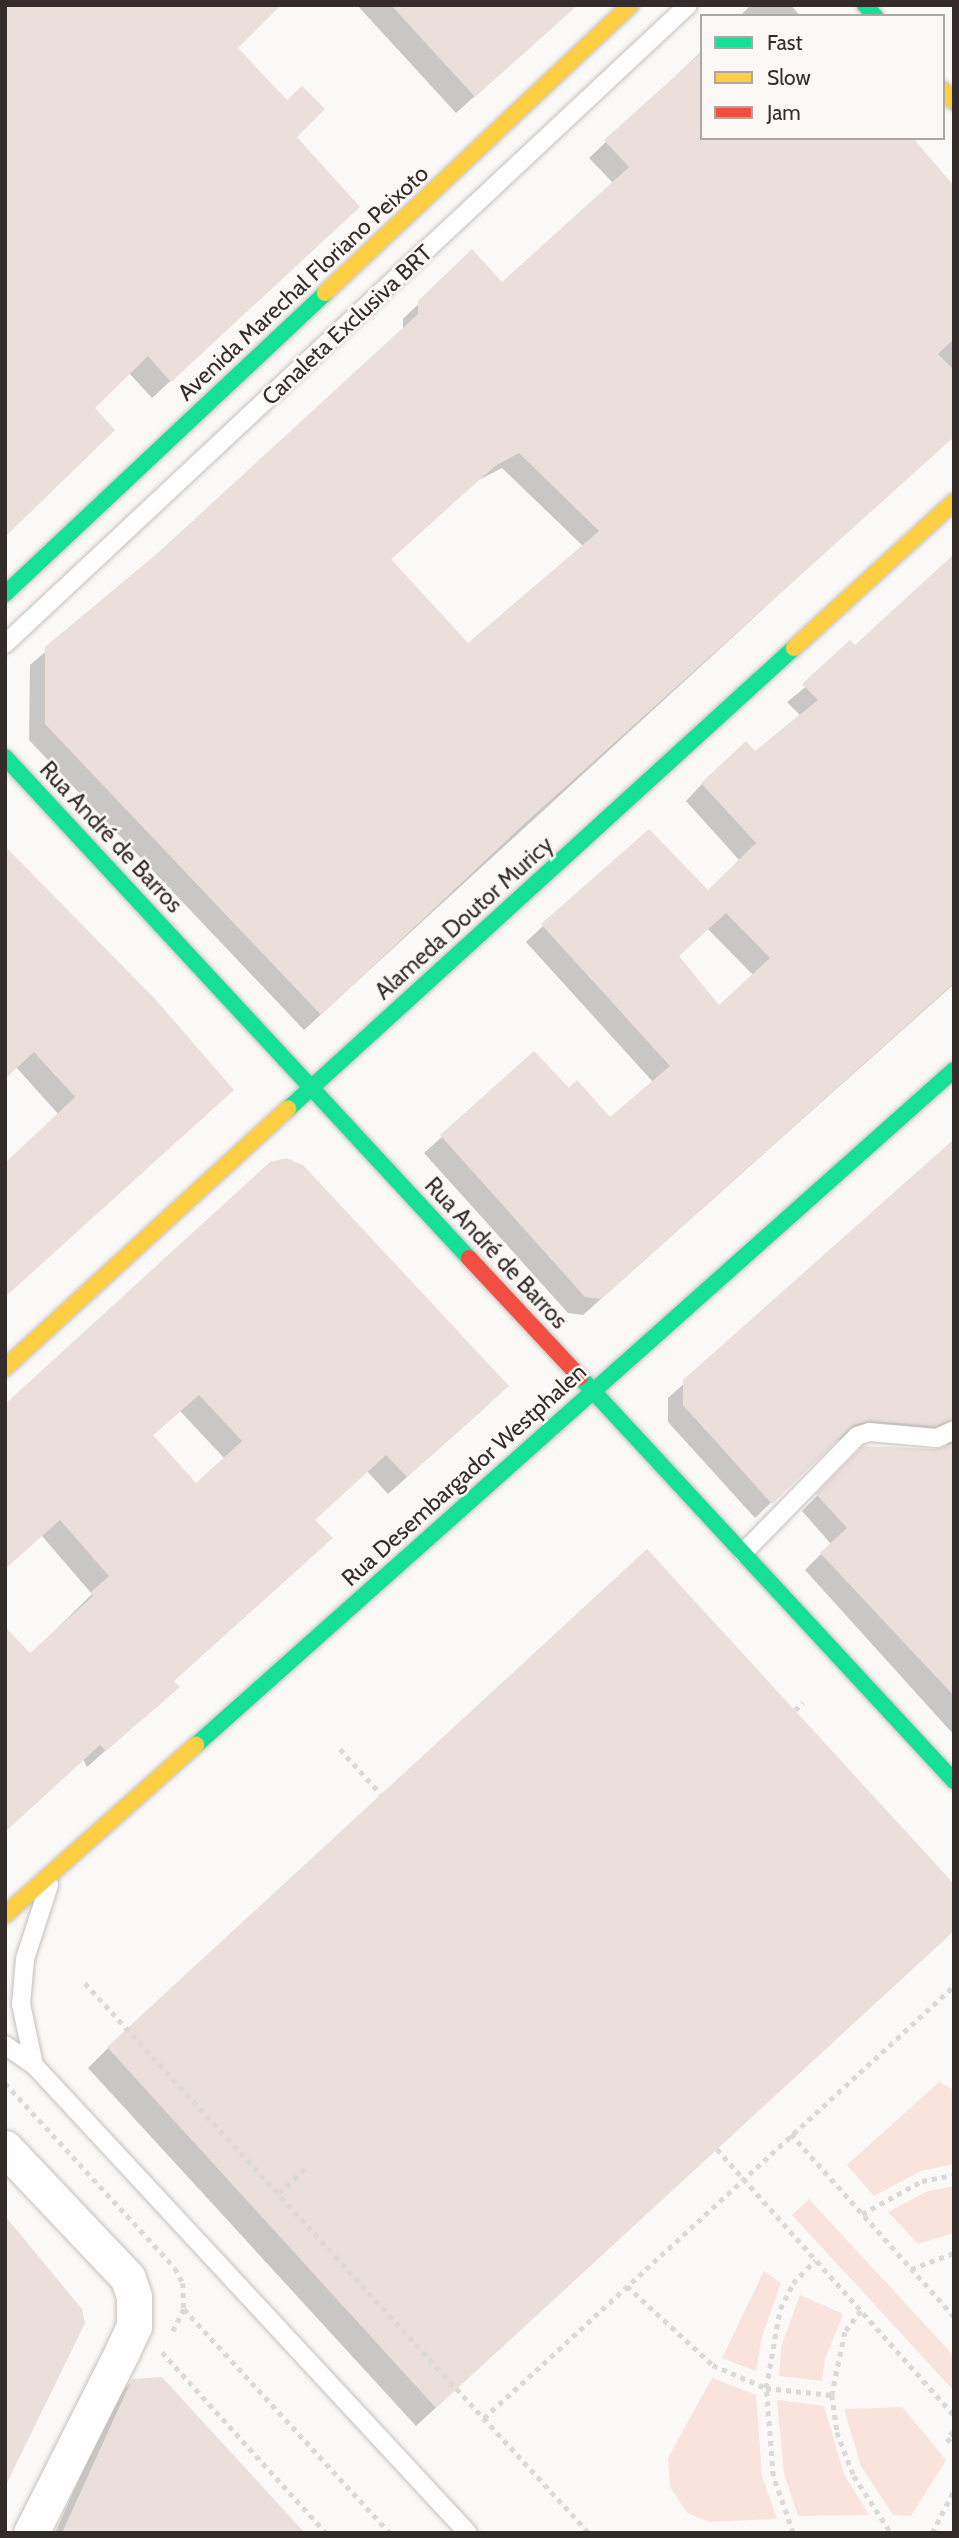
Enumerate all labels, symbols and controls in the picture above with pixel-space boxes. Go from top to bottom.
legend [700,14,945,140]
text: Fast [767,30,803,55]
text: Slow [767,65,811,90]
text: Jam [767,100,801,125]
street label: Avenida Marechal Floriano Peixoto [172,160,434,406]
street label: Canaleta Exclusiva BRT [256,239,438,411]
street label: Rua André de Barros [34,756,188,918]
street label: Alameda Doutor Muricy [369,831,559,1005]
street label: Rua André de Barros [419,1172,573,1334]
street label: Rua Desembargador Westphalen [336,1358,592,1592]

